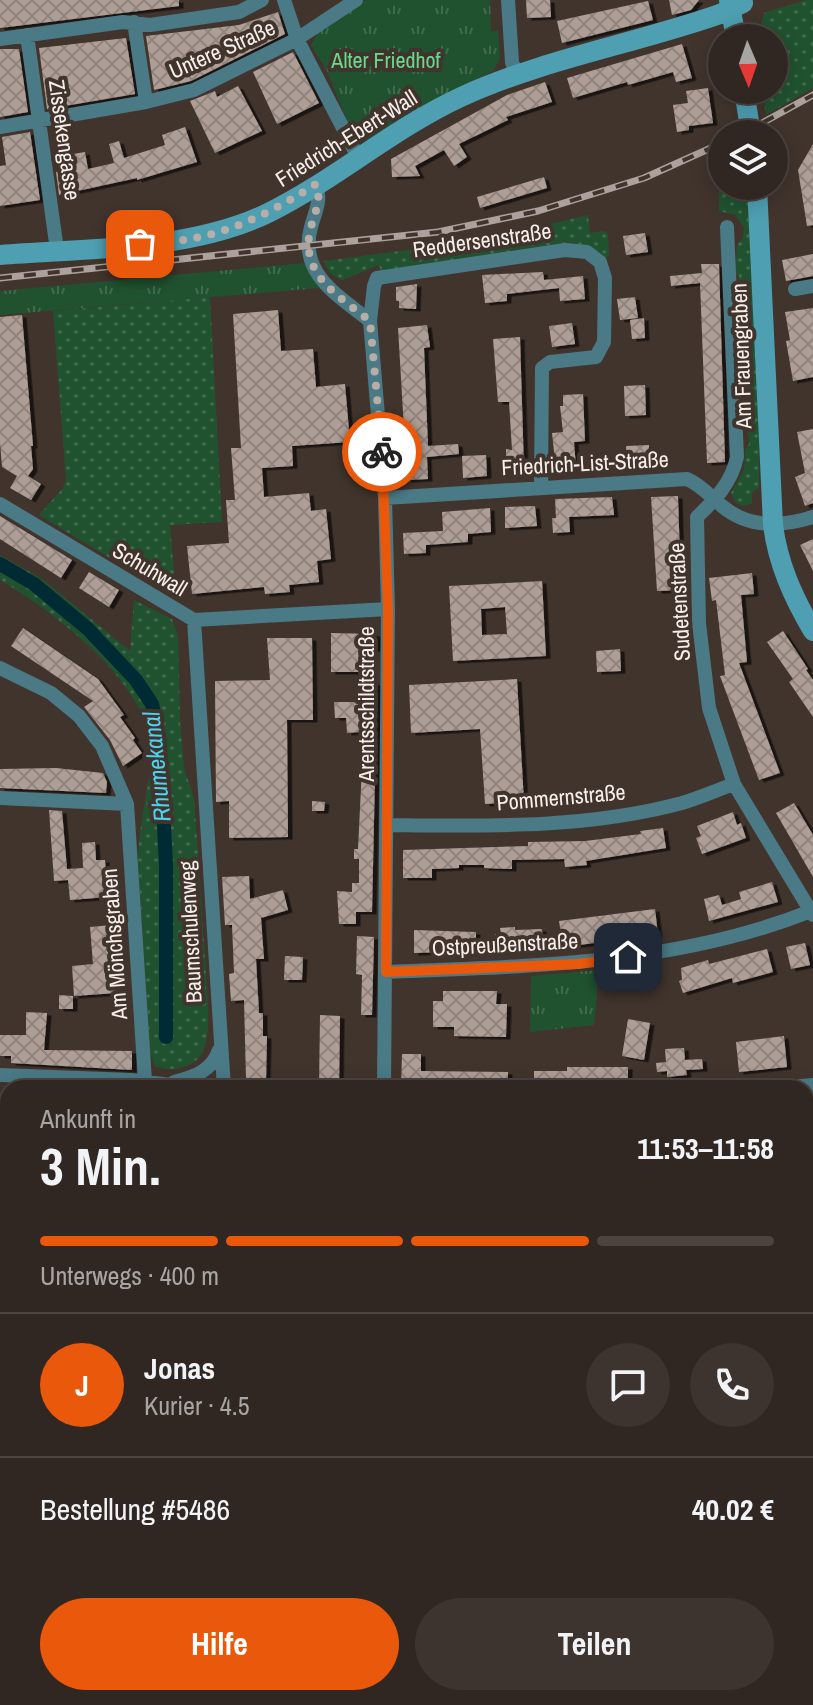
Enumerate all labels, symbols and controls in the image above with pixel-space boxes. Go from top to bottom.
street label: Untere Straße [164,12,280,86]
north arrow [708,24,788,104]
map controls [708,24,788,200]
park label: Alter Friedhof [330,45,442,75]
street label: Zissekengasse [42,78,88,202]
street label: Friedrich-Ebert-Wall [269,82,423,194]
button: layers [708,120,788,200]
pin [106,210,174,278]
street label: Reddersenstraße [411,215,553,265]
icon: bag [118,222,162,266]
street label: Am Frauengraben [723,283,759,430]
courier [342,412,422,492]
icon: bike [360,430,404,474]
street label: Friedrich-List-Straße [501,444,669,482]
street label: Schuhwall [107,535,193,603]
street label: Sudetenstraße [661,542,697,662]
street label: Arentsschildtstraße [351,626,381,783]
water label: Rhumekanal [134,710,178,824]
street label: Pommernstraße [495,776,627,818]
street label: Baumschulenweg [171,860,209,1004]
street label: Am Mönchsgraben [94,867,134,1022]
pin [594,923,662,991]
street label: Ostpreußenstraße [431,925,579,963]
icon: home [606,935,650,979]
text: Ankunft in [40,1101,136,1136]
text: 11:53–11:58 [637,1128,774,1168]
text: 3 Min. [40,1131,161,1201]
text: Unterwegs · 400 m [40,1258,219,1293]
button: chat [586,1343,670,1427]
button: phone [690,1343,774,1427]
text: Jonas [144,1348,215,1388]
text: J [75,1365,89,1405]
text: Kurier · 4.5 [144,1388,249,1423]
text: Bestellung #5486 [40,1489,230,1529]
text: 40.02 € [692,1489,774,1529]
button: Hilfe [40,1598,399,1690]
button: Teilen [415,1598,774,1690]

